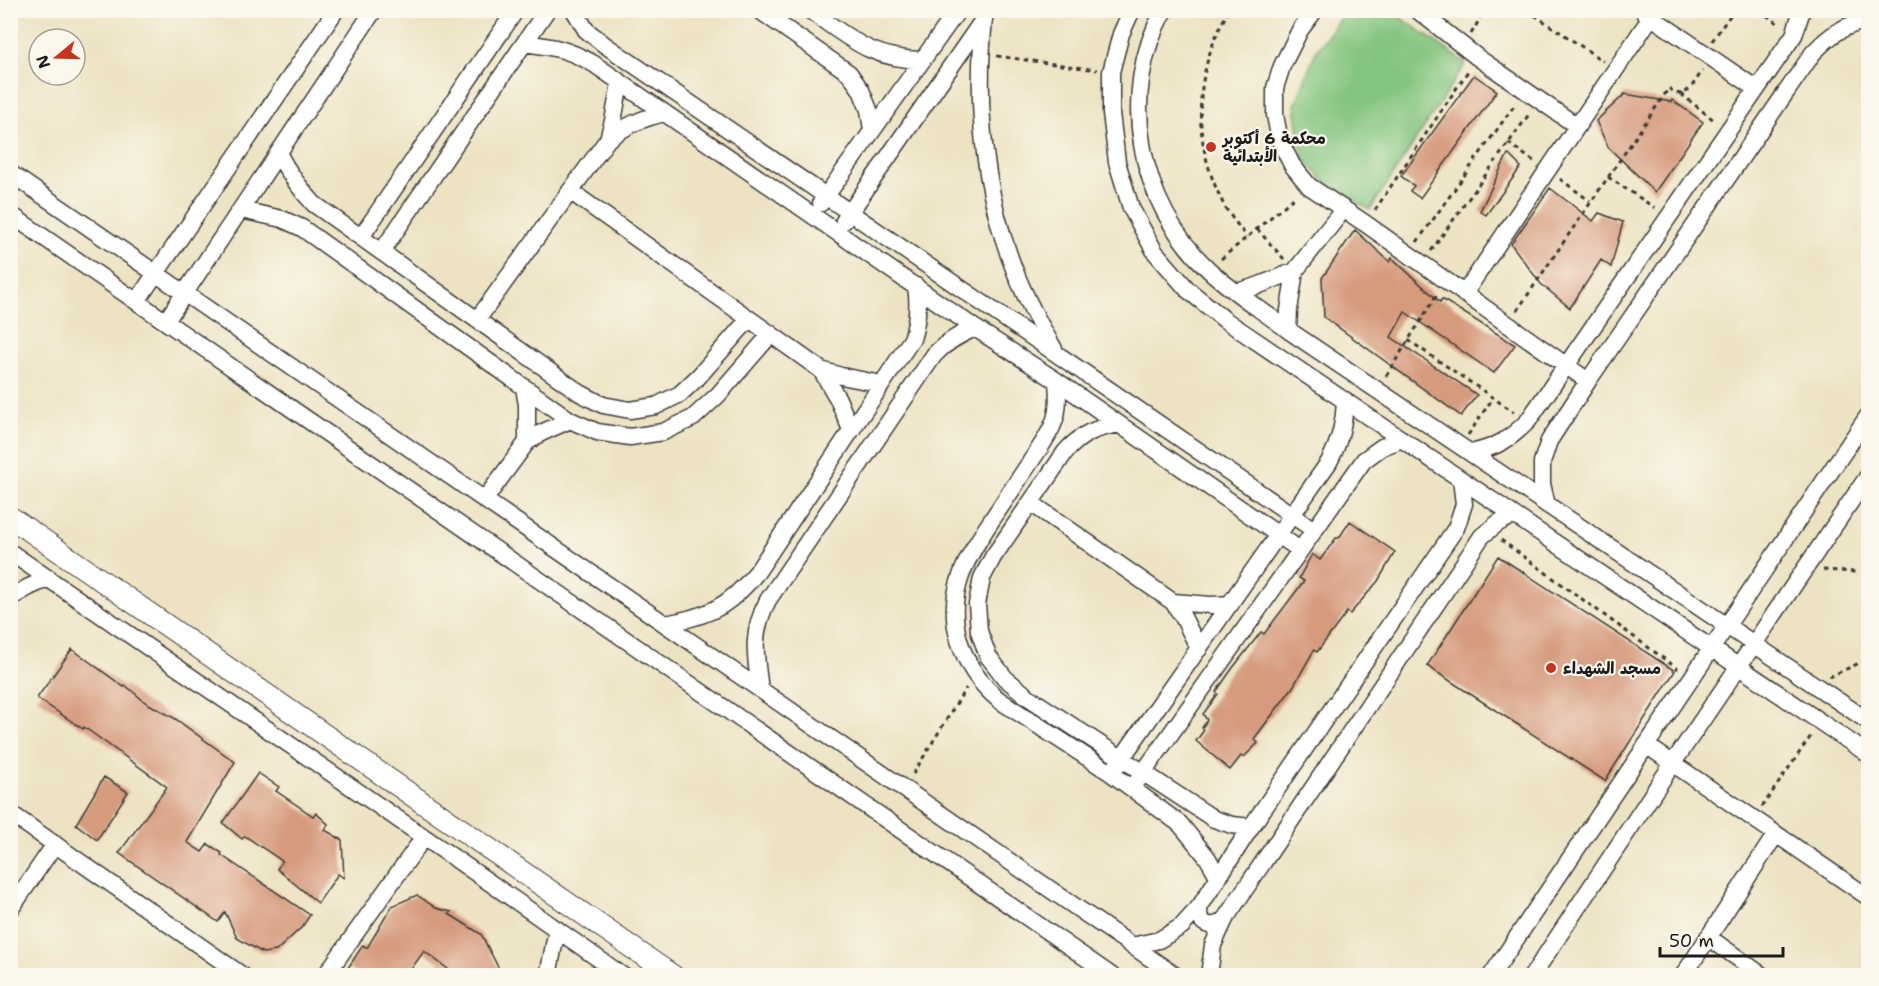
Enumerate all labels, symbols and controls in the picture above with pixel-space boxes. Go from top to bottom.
north arrow [27,27,87,87]
text: N [31,52,55,71]
place label: محكمة 6 أكتوبر الأبتدائية [1221,128,1326,167]
marker: محكمة 6 أكتوبر الأبتدائية [1204,140,1218,154]
place label: مسجد الشهداء [1563,658,1661,679]
marker: مسجد الشهداء [1544,661,1558,675]
scale bar [1660,920,1783,958]
text: 50 m [1669,929,1714,953]

